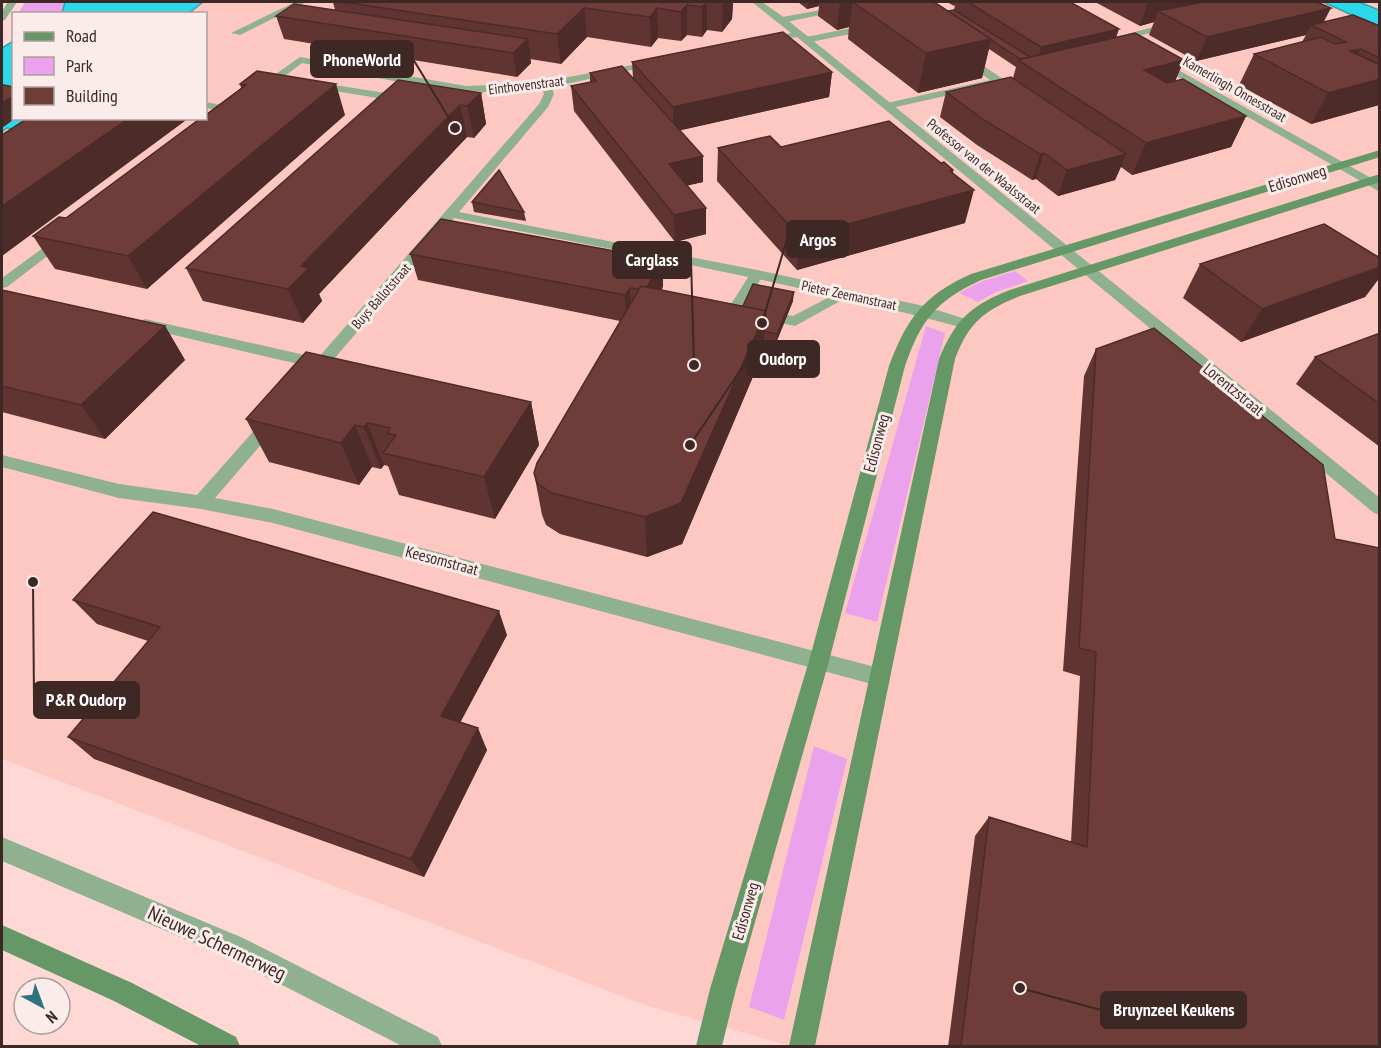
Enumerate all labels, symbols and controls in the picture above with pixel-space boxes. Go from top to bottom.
legend [12,12,207,120]
text: Road [66,24,97,47]
callout: PhoneWorld [311,41,413,77]
text: PhoneWorld [323,48,401,71]
street label: Kamerlingh Onnesstraat [1180,52,1290,126]
text: Park [66,54,93,77]
street label: Einthovenstraat [487,71,565,99]
text: Building [66,84,118,107]
street label: Professor van der Waalsstraat [923,115,1045,218]
street label: Edisonweg [1266,160,1328,196]
callout: Argos [787,221,848,257]
text: Argos [799,228,836,251]
callout: Carglass [613,242,691,278]
text: Carglass [625,248,679,271]
street label: Buys Ballotstraat [347,259,415,333]
street label: Pieter Zeemanstraat [800,276,898,314]
callout: Oudorp [748,341,819,377]
text: Oudorp [759,347,807,370]
street label: Lorentzstraat [1200,358,1269,420]
street label: Edisonweg [859,412,893,474]
street label: Keesomstraat [403,541,481,579]
callout: P&R Oudorp [34,682,139,718]
text: P&R Oudorp [46,688,126,711]
street label: Edisonweg [727,880,763,942]
street label: Nieuwe Schermerweg [144,900,290,986]
north arrow [12,976,72,1036]
callout: Bruynzeel Keukens [1101,992,1246,1028]
text: Bruynzeel Keukens [1113,998,1235,1021]
text: N [42,1007,62,1028]

